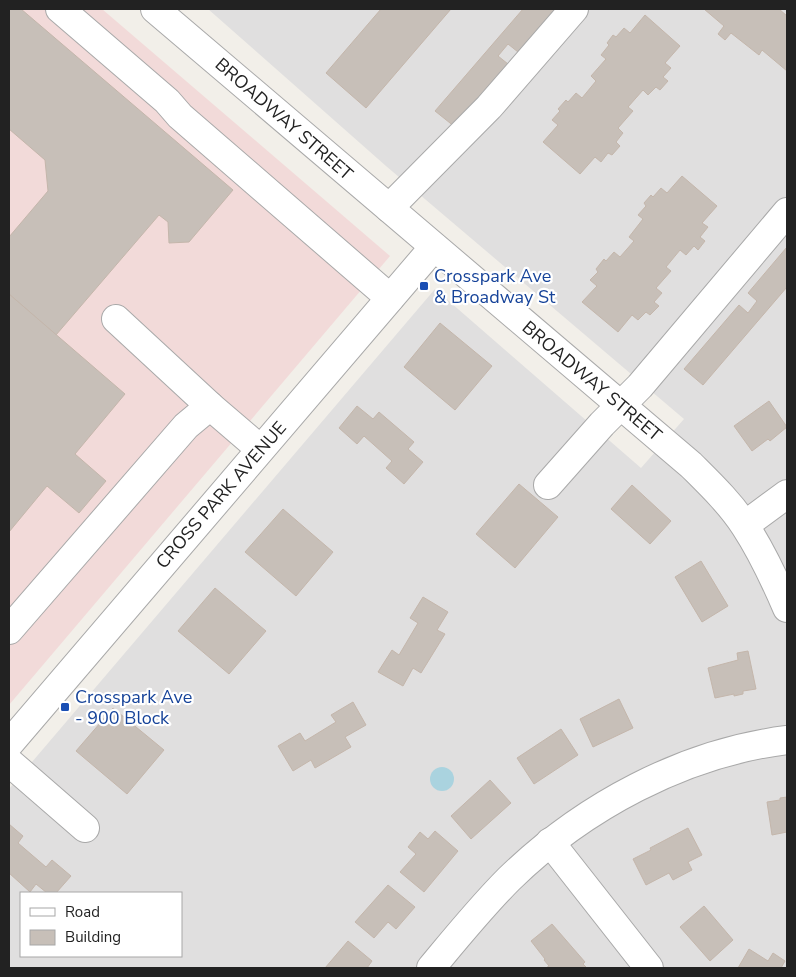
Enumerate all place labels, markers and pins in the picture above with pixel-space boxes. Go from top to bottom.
place label: Crosspark Ave & Broadway St [434,264,556,309]
marker: Crosspark Ave & Broadway St [418,280,430,292]
place label: Crosspark Ave - 900 Block [75,685,192,730]
marker: Crosspark Ave - 900 Block [59,701,71,713]

